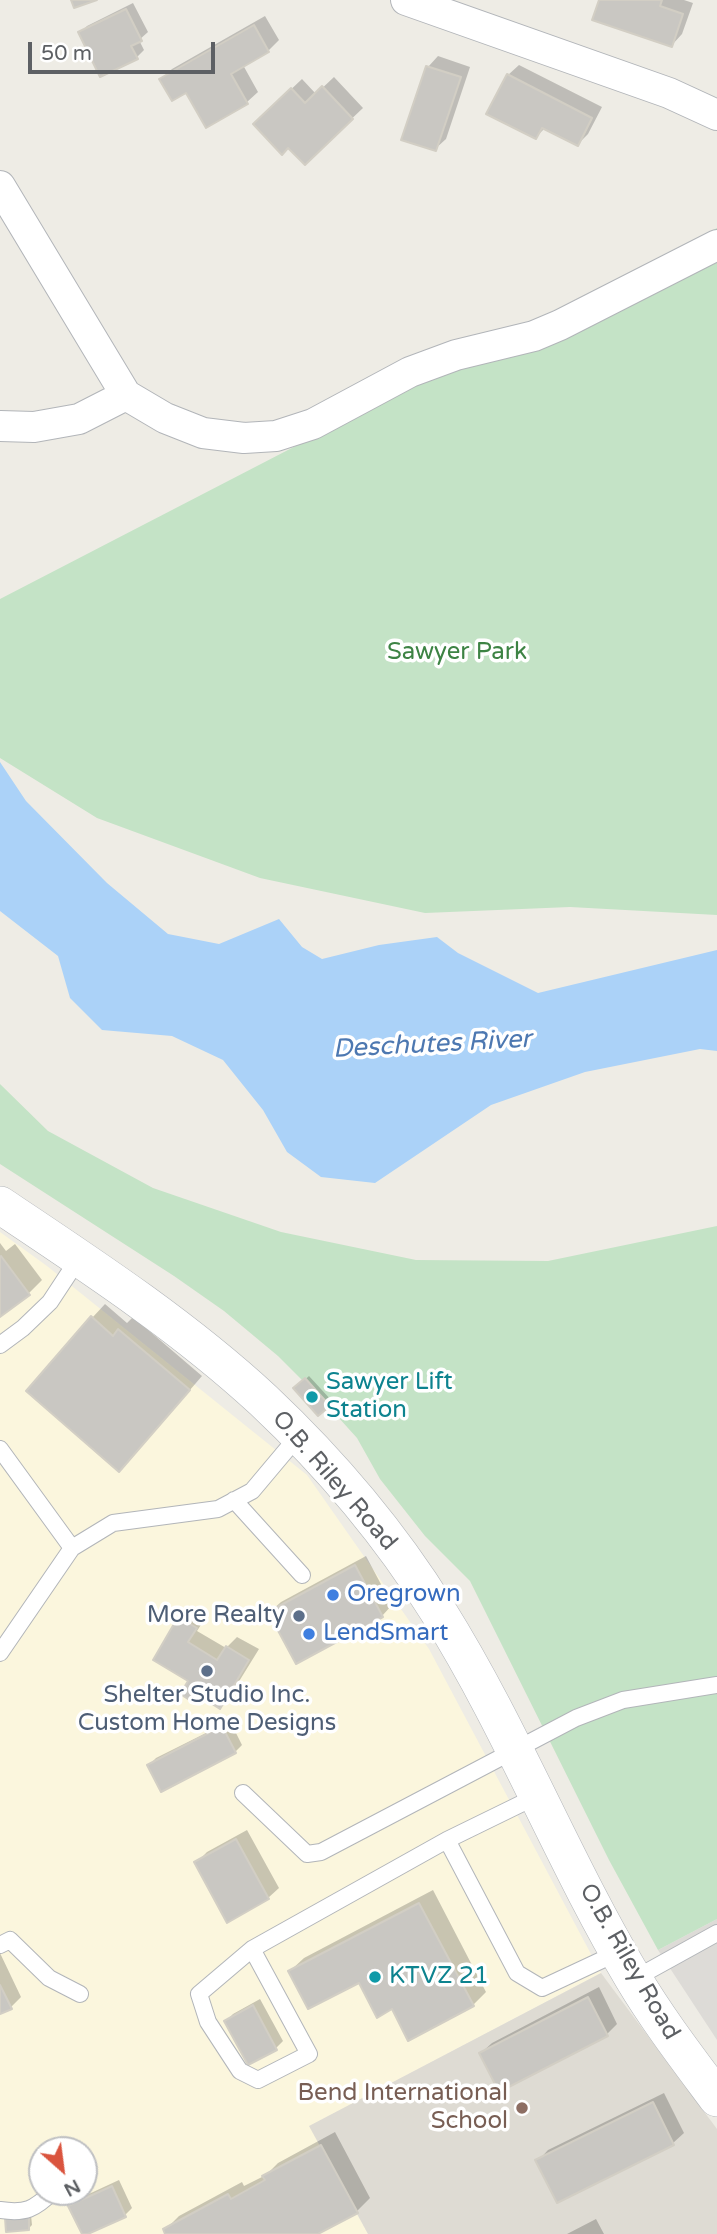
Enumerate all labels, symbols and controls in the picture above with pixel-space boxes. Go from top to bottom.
scale bar [32,28,219,72]
text: 50 m [41,41,92,66]
park label: Sawyer Park [387,639,527,667]
water label: Deschutes River [332,1024,532,1066]
place label: Sawyer Lift Station [326,1369,453,1425]
marker: Sawyer Lift Station [304,1389,320,1405]
street label: O.B. Riley Road [265,1405,403,1557]
place label: Oregrown [347,1581,461,1609]
marker: Oregrown [325,1587,341,1603]
place label: More Realty [147,1602,285,1630]
marker: More Realty [291,1608,307,1624]
place label: LendSmart [323,1620,448,1648]
marker: LendSmart [301,1626,317,1642]
marker: Shelter Studio Inc. Custom Home Designs [199,1663,215,1679]
place label: Shelter Studio Inc. Custom Home Designs [78,1682,336,1738]
street label: O.B. Riley Road [573,1879,685,2045]
place label: KTVZ 21 [389,1963,489,1991]
marker: KTVZ 21 [367,1969,383,1985]
place label: Bend International School [298,2080,508,2136]
marker: Bend International School [514,2100,530,2116]
north arrow [28,2136,98,2206]
text: N [60,2174,84,2201]

